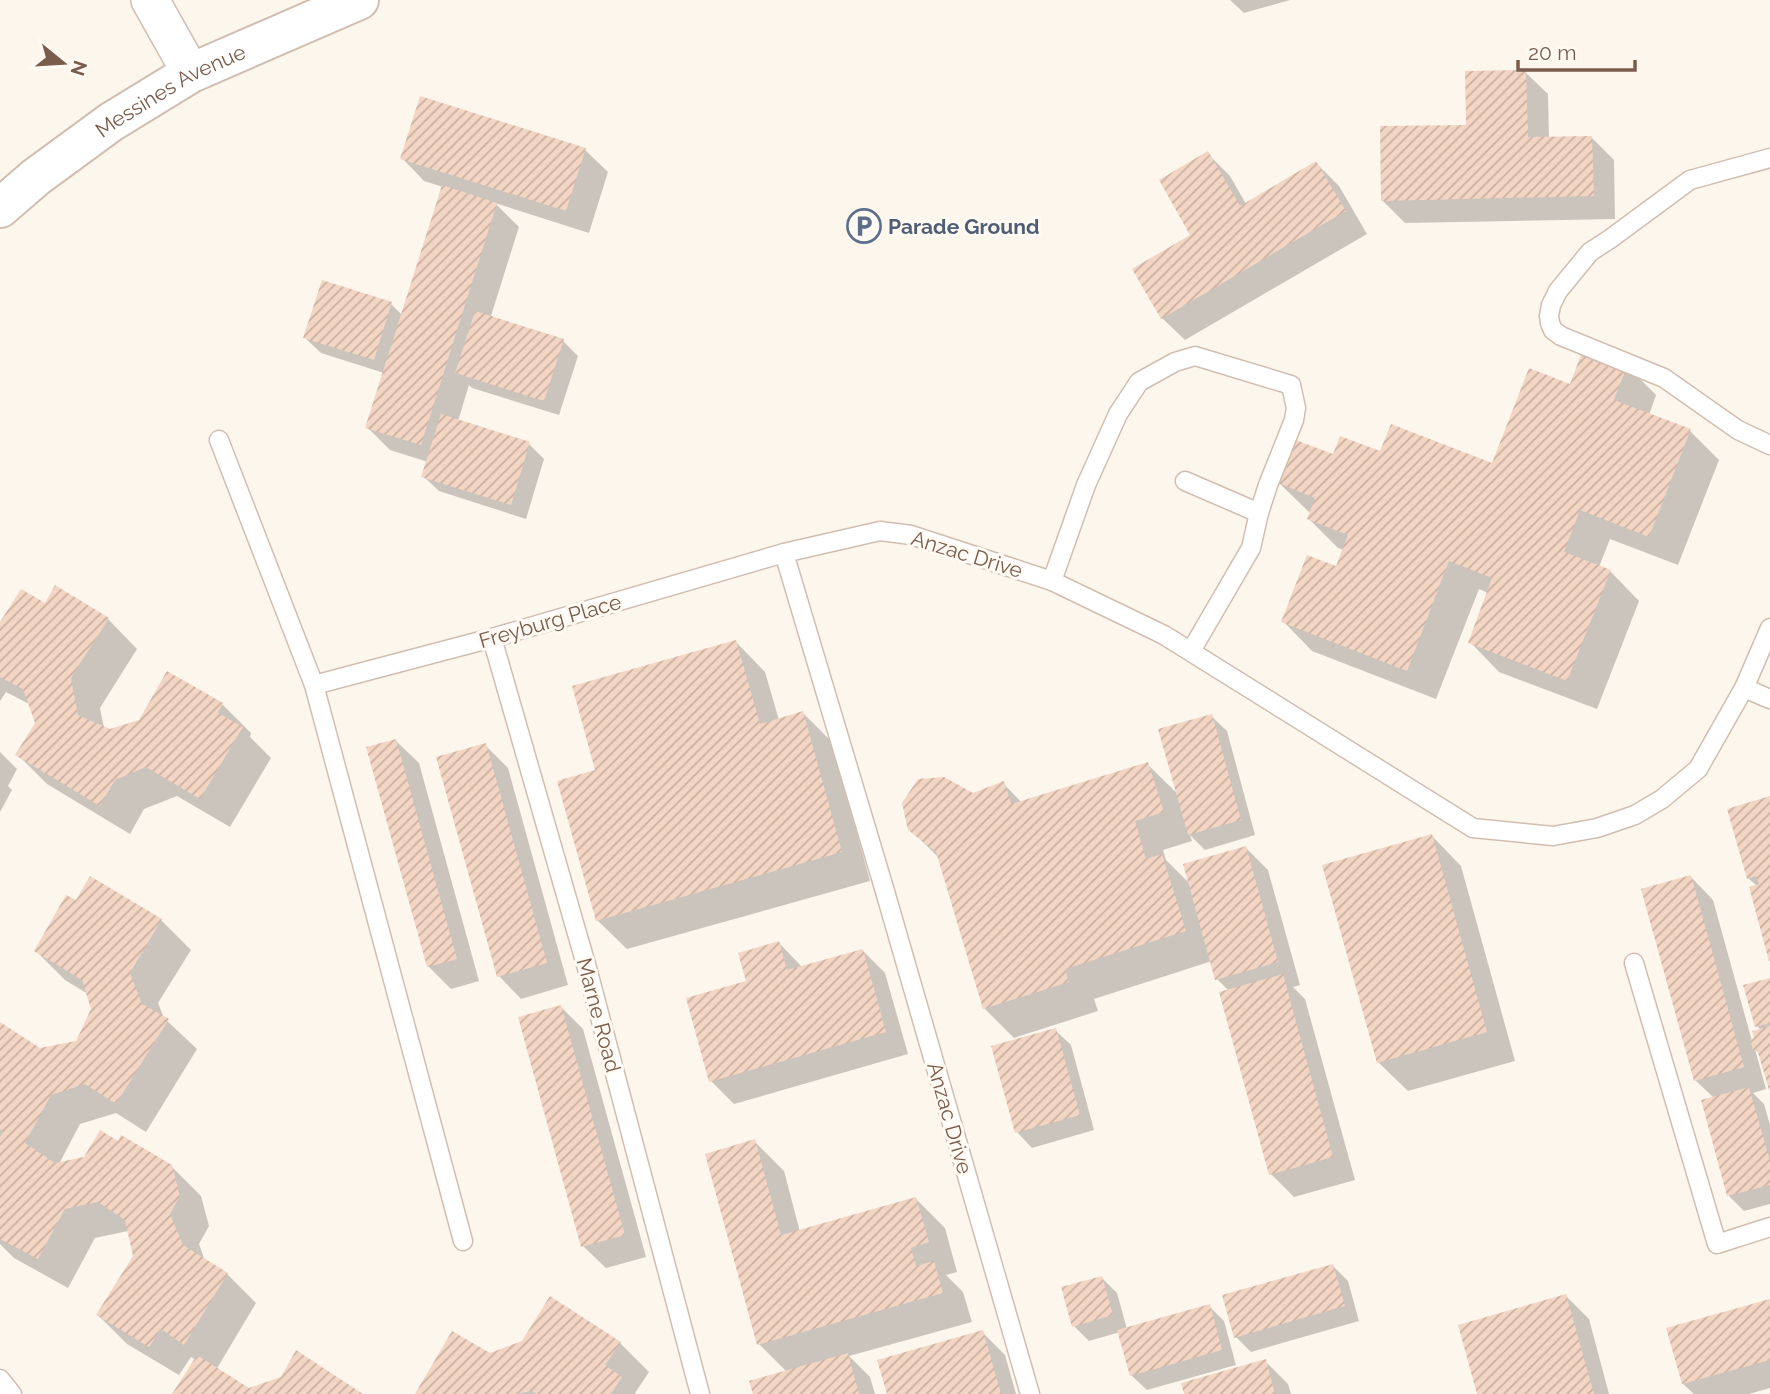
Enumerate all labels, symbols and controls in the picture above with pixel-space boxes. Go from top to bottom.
north arrow [28,28,98,98]
scale bar [1518,28,1635,72]
street label: Messines Avenue [90,38,249,142]
text: 20 m [1528,40,1576,65]
text: N [66,58,92,79]
parking icon: Parade Ground [845,207,883,245]
place label: Parade Ground [888,214,1039,239]
street label: Anzac Drive [908,525,1026,583]
street label: Freyburg Place [476,589,624,653]
street label: Marne Road [572,955,626,1075]
street label: Anzac Drive [922,1059,978,1177]

